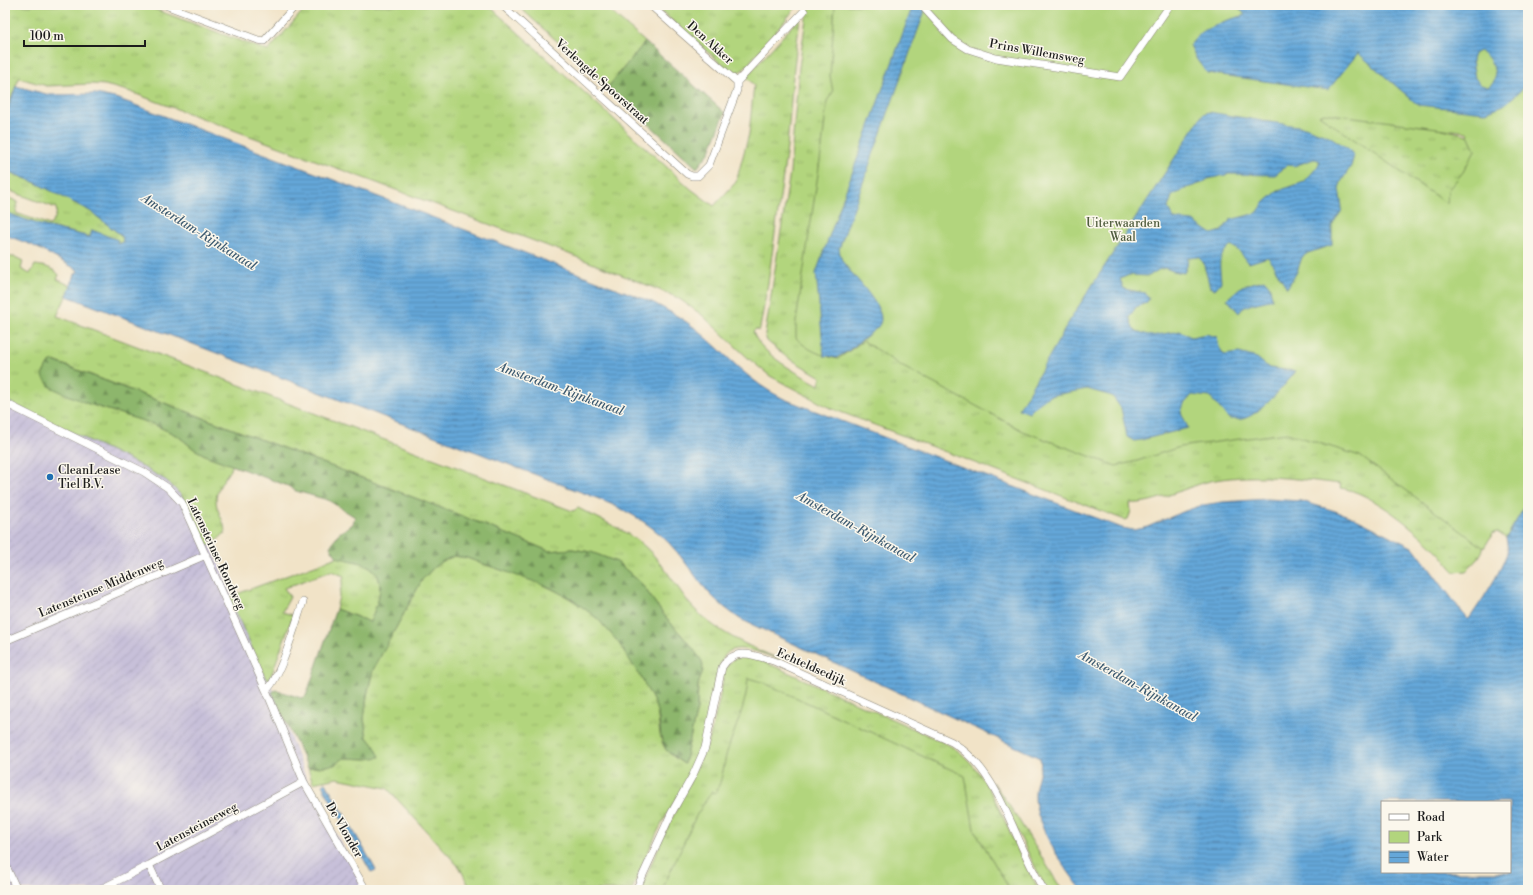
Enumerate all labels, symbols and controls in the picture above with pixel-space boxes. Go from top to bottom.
street label: Den Akker [684,18,736,68]
scale bar [24,22,145,48]
text: 100 m [30,29,64,44]
street label: Verlengde Spoorstraat [551,35,652,128]
street label: Prins Willemsweg [988,36,1087,68]
water label: Amsterdam-Rijnkanaal [137,189,260,274]
park label: Uiterwaarden Waal [1086,216,1160,245]
water label: Amsterdam-Rijnkanaal [494,358,627,419]
place label: CleanLease Tiel B.V. [58,463,120,492]
marker: CleanLease Tiel B.V. [45,472,55,482]
water label: Amsterdam-Rijnkanaal [792,487,919,567]
street label: Latensteinse Rondweg [184,496,249,613]
street label: Latensteinse Middenweg [37,555,166,621]
street label: Echteldsedijk [774,645,849,689]
water label: Amsterdam-Rijnkanaal [1074,646,1201,726]
street label: Latensteinseweg [154,799,241,855]
street label: De Vlonder [322,799,366,861]
legend [1381,801,1511,873]
text: Road [1417,810,1445,825]
text: Park [1417,830,1443,845]
text: Water [1416,850,1449,865]

